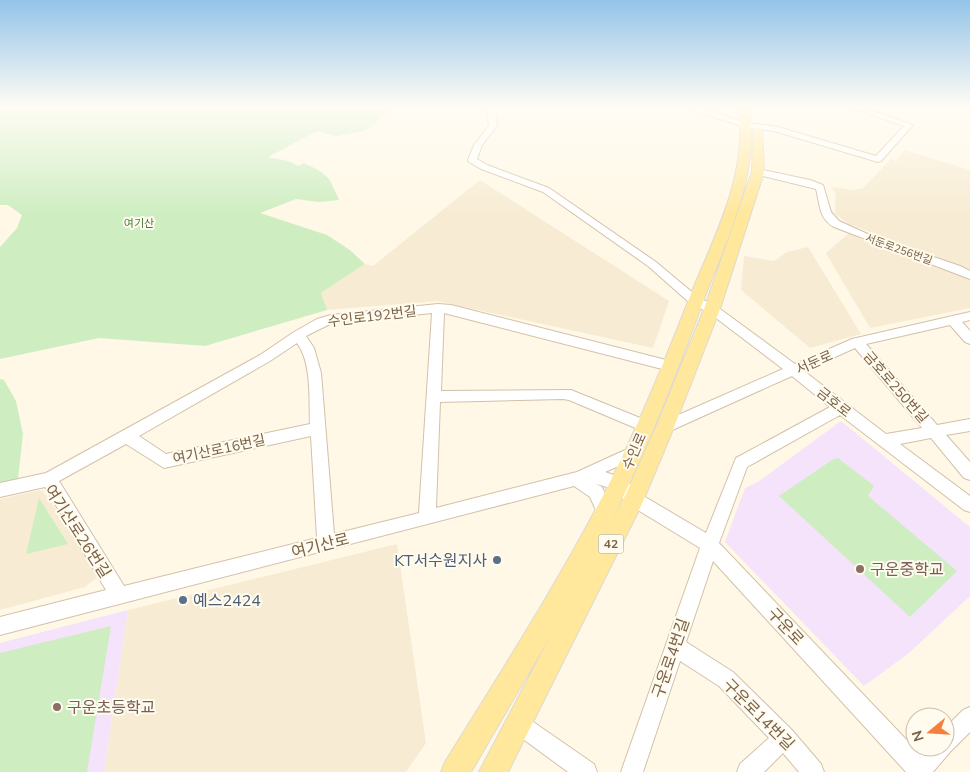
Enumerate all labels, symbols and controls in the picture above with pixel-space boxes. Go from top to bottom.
park label: 여기산 [124,216,154,231]
street label: 서둔로256번길 [863,230,934,269]
street label: 수인로192번길 [326,302,418,331]
street label: 서둔로 [793,346,836,379]
street label: 금호로250번길 [859,347,932,427]
street label: 금호로 [813,383,855,422]
street label: 여기산로16번길 [171,430,267,469]
street label: 수인로 [618,430,651,473]
street label: 여기산로26번길 [39,480,116,583]
street label: 여기산로 [289,528,352,564]
road number: 42 [598,534,624,554]
place label: KT서수원지사 [394,550,487,572]
marker: KT서수원지사 [491,554,503,566]
place label: 구운중학교 [870,559,944,581]
marker: 구운중학교 [854,563,866,575]
place label: 예스2424 [193,590,261,612]
marker: 예스2424 [177,594,189,606]
street label: 구운로 [762,603,809,651]
street label: 구운로4번길 [647,615,695,701]
street label: 구운로14번길 [718,674,799,755]
place label: 구운초등학교 [67,697,155,719]
marker: 구운초등학교 [51,701,63,713]
north arrow [905,707,955,757]
text: N [907,728,929,744]

